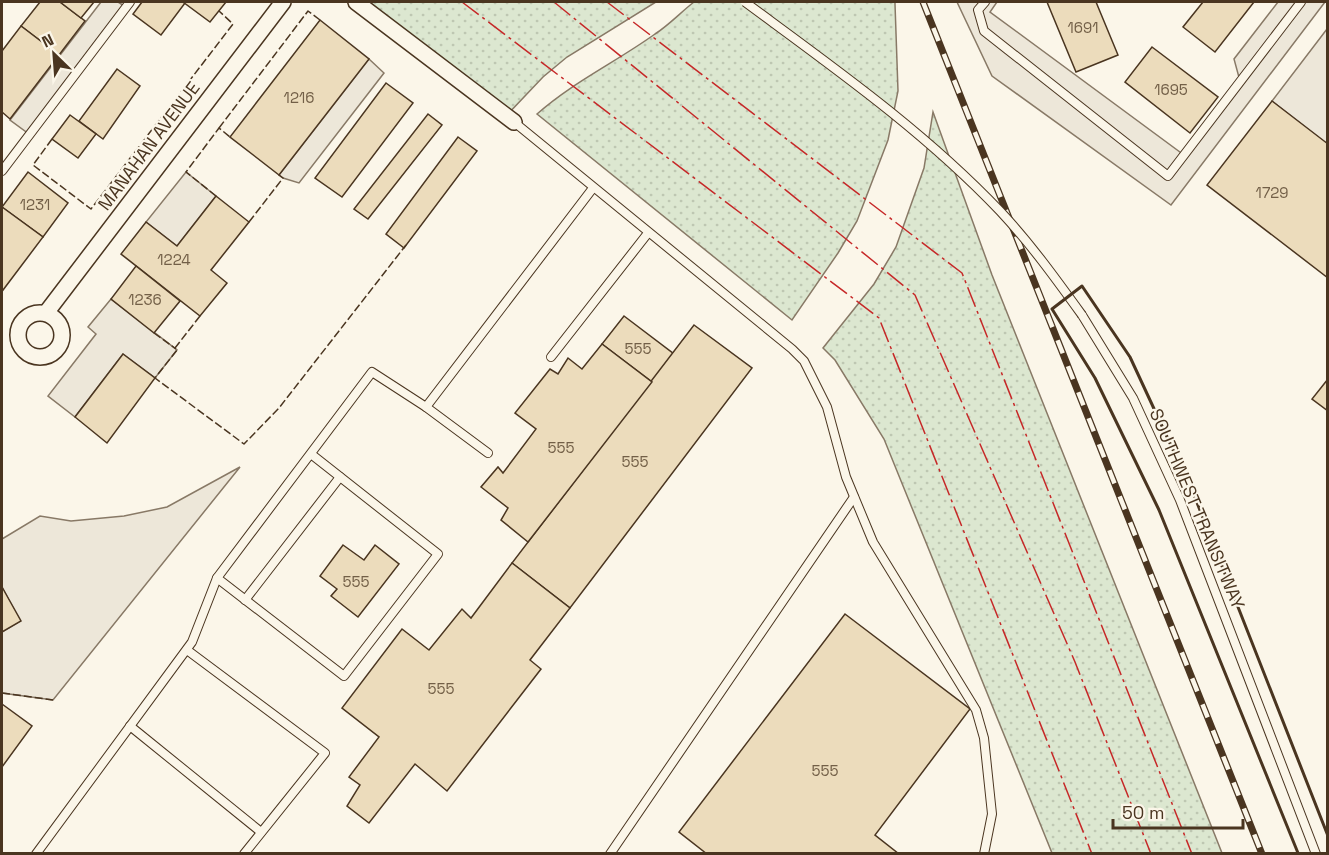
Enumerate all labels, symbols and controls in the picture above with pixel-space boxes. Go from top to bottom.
house number: 1691 [1068,18,1098,37]
north arrow [24,24,84,84]
text: N [39,29,57,53]
street label: MANAHAN AVENUE [93,77,205,215]
house number: 1695 [1154,80,1188,99]
house number: 1216 [284,88,314,107]
house number: 1729 [1256,183,1288,202]
house number: 1231 [20,195,50,214]
house number: 1224 [157,250,191,269]
house number: 1236 [128,290,162,309]
house number: 555 [625,339,651,358]
street label: SOUTHWEST TRANSITWAY [1145,405,1250,613]
house number: 555 [548,438,574,457]
house number: 555 [622,452,648,471]
house number: 555 [343,572,369,591]
house number: 555 [428,679,454,698]
house number: 555 [812,761,838,780]
scale bar [1113,792,1244,830]
text: 50 m [1122,801,1164,824]

